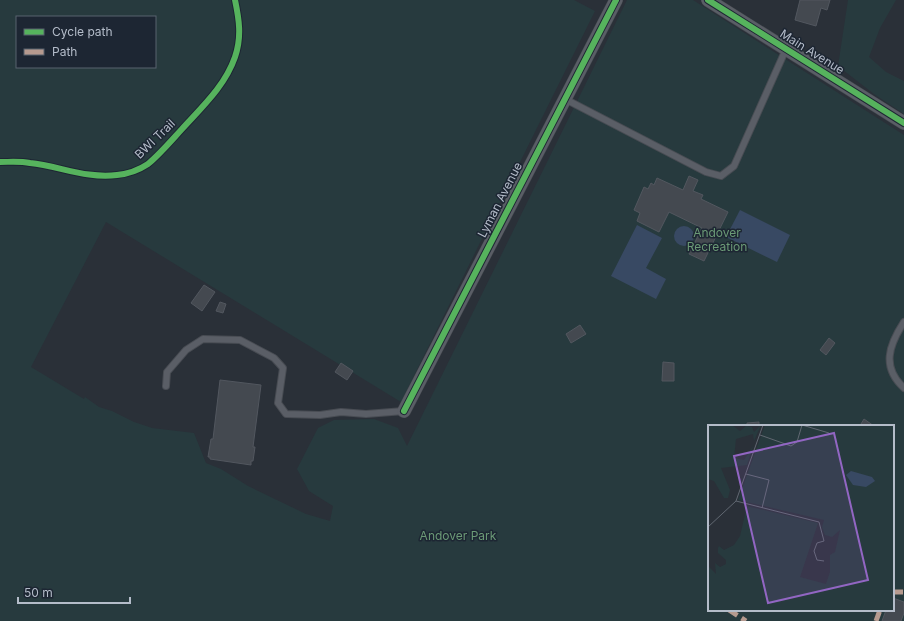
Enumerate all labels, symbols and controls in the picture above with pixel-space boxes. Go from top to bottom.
legend [16,16,156,68]
text: Cycle path [52,24,113,39]
street label: Main Avenue [777,26,847,77]
text: Path [52,44,77,59]
street label: BWI Trail [131,116,178,162]
street label: Lyman Avenue [474,160,525,240]
park label: Andover Recreation [687,225,747,254]
inset map [708,425,894,611]
park label: Andover Park [420,528,497,543]
scale bar [18,579,130,605]
text: 50 m [24,585,53,600]

